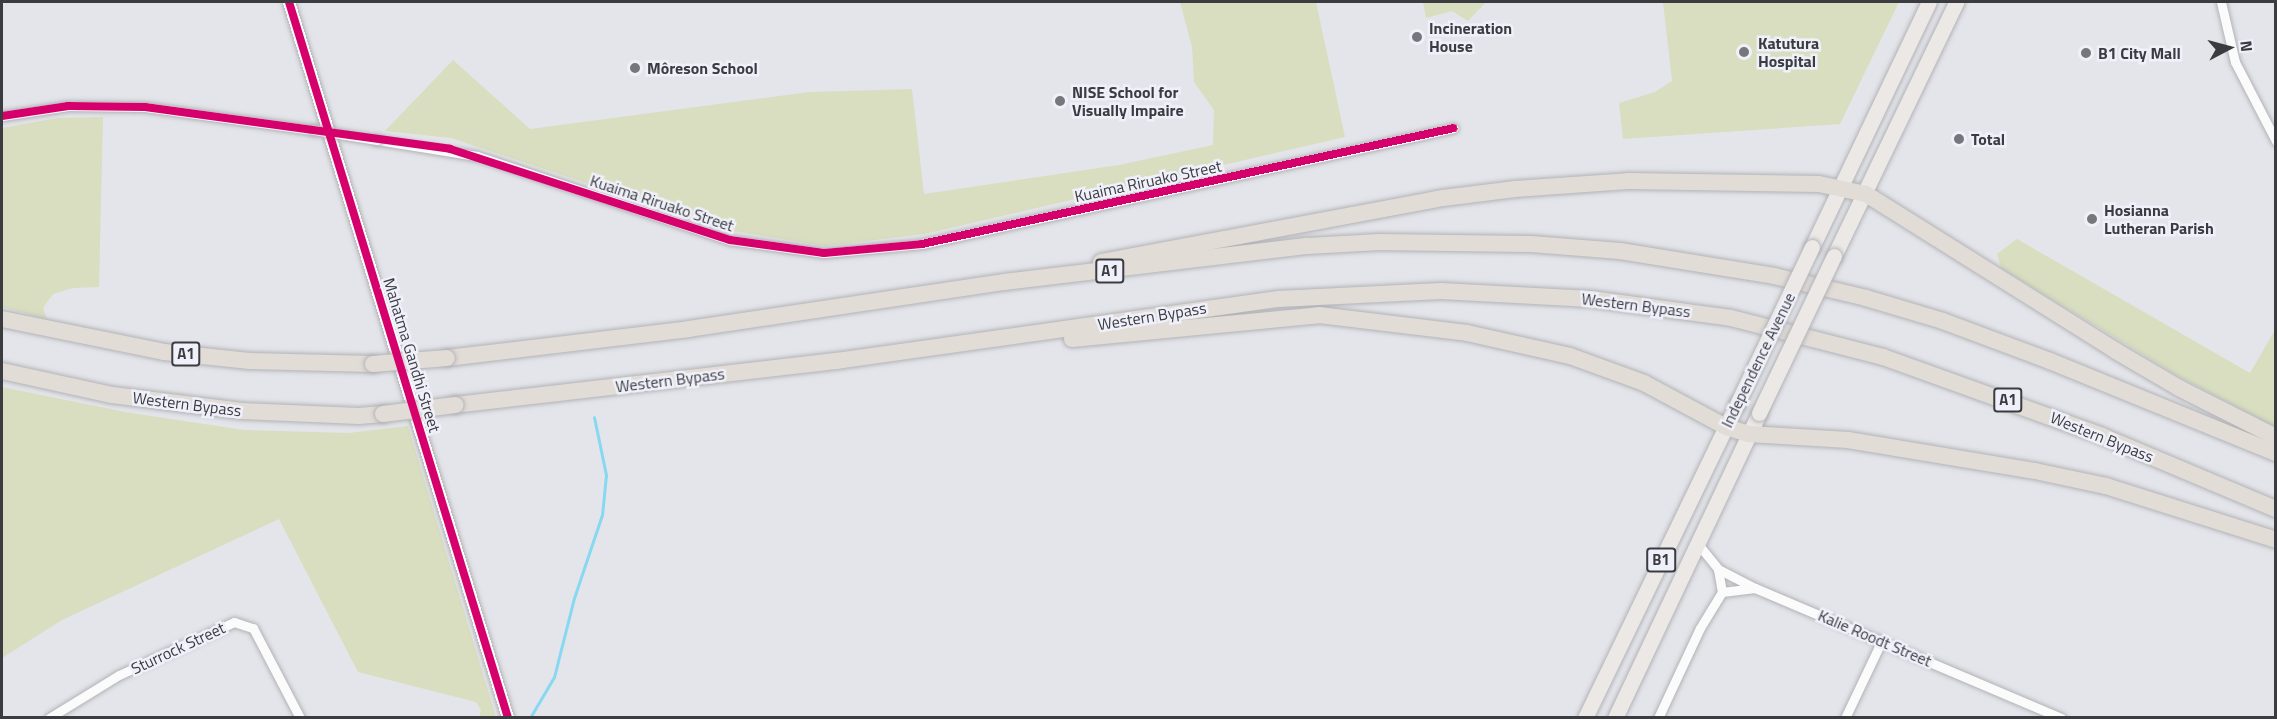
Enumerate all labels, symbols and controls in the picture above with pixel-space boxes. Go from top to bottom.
place label: Incineration House [1429,18,1512,56]
north arrow [2199,18,2259,78]
marker: Incineration House [1410,30,1424,44]
place label: Katutura Hospital [1758,33,1819,71]
text: N [2234,39,2259,53]
marker: Katutura Hospital [1735,43,1753,61]
place label: B1 City Mall [2098,43,2181,63]
marker: B1 City Mall [2079,46,2093,60]
place label: Môreson School [647,58,758,78]
marker: Môreson School [628,61,642,75]
place label: NISE School for Visually Impaire [1072,82,1184,120]
marker: NISE School for Visually Impaire [1053,94,1067,108]
place label: Total [1971,129,2005,149]
marker: Total [1952,132,1966,146]
street label: Kuaima Riruako Street [1073,156,1223,206]
street label: Kuaima Riruako Street [588,171,736,235]
place label: Hosianna Lutheran Parish [2104,200,2214,238]
marker: Hosianna Lutheran Parish [2085,212,2099,226]
road number: A1 [1095,259,1125,283]
street label: Mahatma Gandhi Street [379,276,445,434]
street label: Western Bypass [1580,289,1692,321]
street label: Independence Avenue [1717,289,1799,431]
street label: Western Bypass [1096,298,1208,334]
road number: A1 [171,342,201,366]
street label: Western Bypass [614,364,726,396]
street label: Western Bypass [131,388,243,420]
road number: A1 [1993,388,2023,412]
street label: Western Bypass [2048,408,2156,466]
road number: B1 [1646,548,1676,572]
street label: Kalie Roodt Street [1815,605,1935,671]
street label: Sturrock Street [128,618,228,678]

